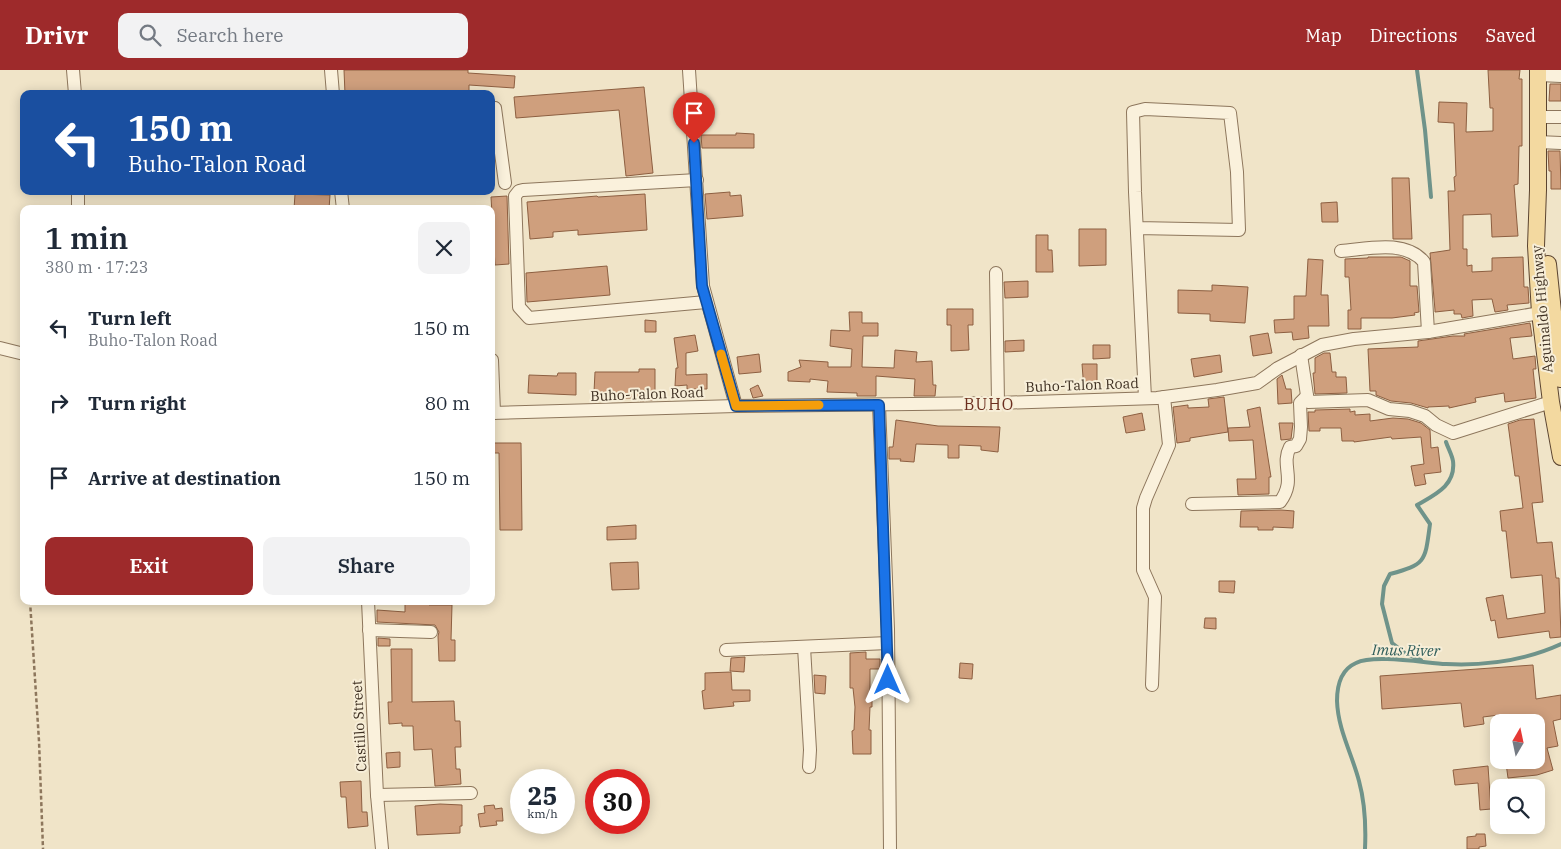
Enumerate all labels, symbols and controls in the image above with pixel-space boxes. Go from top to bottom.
search box [118,13,468,58]
text: Drivr [25,19,88,51]
icon: search [136,21,164,49]
text: Search here [176,23,283,47]
text: Map [1305,24,1342,47]
text: Directions [1370,24,1458,47]
text: Saved [1486,24,1536,47]
pin [673,92,715,143]
icon: arrive [680,99,708,127]
text: 150 m [128,105,233,151]
icon: left [45,110,110,175]
text: Buho-Talon Road [128,149,306,178]
text: 1 min [45,218,128,257]
button: close [418,222,470,274]
street label: Aguinaldo Highway [1527,244,1557,374]
text: 380 m · 17:23 [45,257,148,277]
text: Turn left [88,306,171,330]
icon: left [45,314,73,342]
text: 150 m [413,316,470,340]
text: Buho-Talon Road [88,330,218,350]
street label: Buho-Talon Road [1025,374,1140,396]
street label: Buho-Talon Road [590,383,705,405]
icon: right [45,389,73,417]
text: Turn right [88,391,186,415]
text: 80 m [425,391,470,415]
district label: BUHO [964,394,1014,414]
icon: arrive [45,464,73,492]
text: Arrive at destination [88,466,281,490]
text: 150 m [413,466,470,490]
button: Exit [45,537,253,595]
button: Share [263,537,470,595]
water label: Imus River [1371,640,1441,660]
position arrow [861,653,913,705]
street label: Castillo Street [348,680,370,772]
north arrow [1490,714,1545,769]
map controls [1490,714,1545,834]
speed limit sign: 30 [585,769,650,834]
text: 25 [527,779,558,812]
button: search [1490,779,1545,834]
text: km/h [527,806,558,821]

